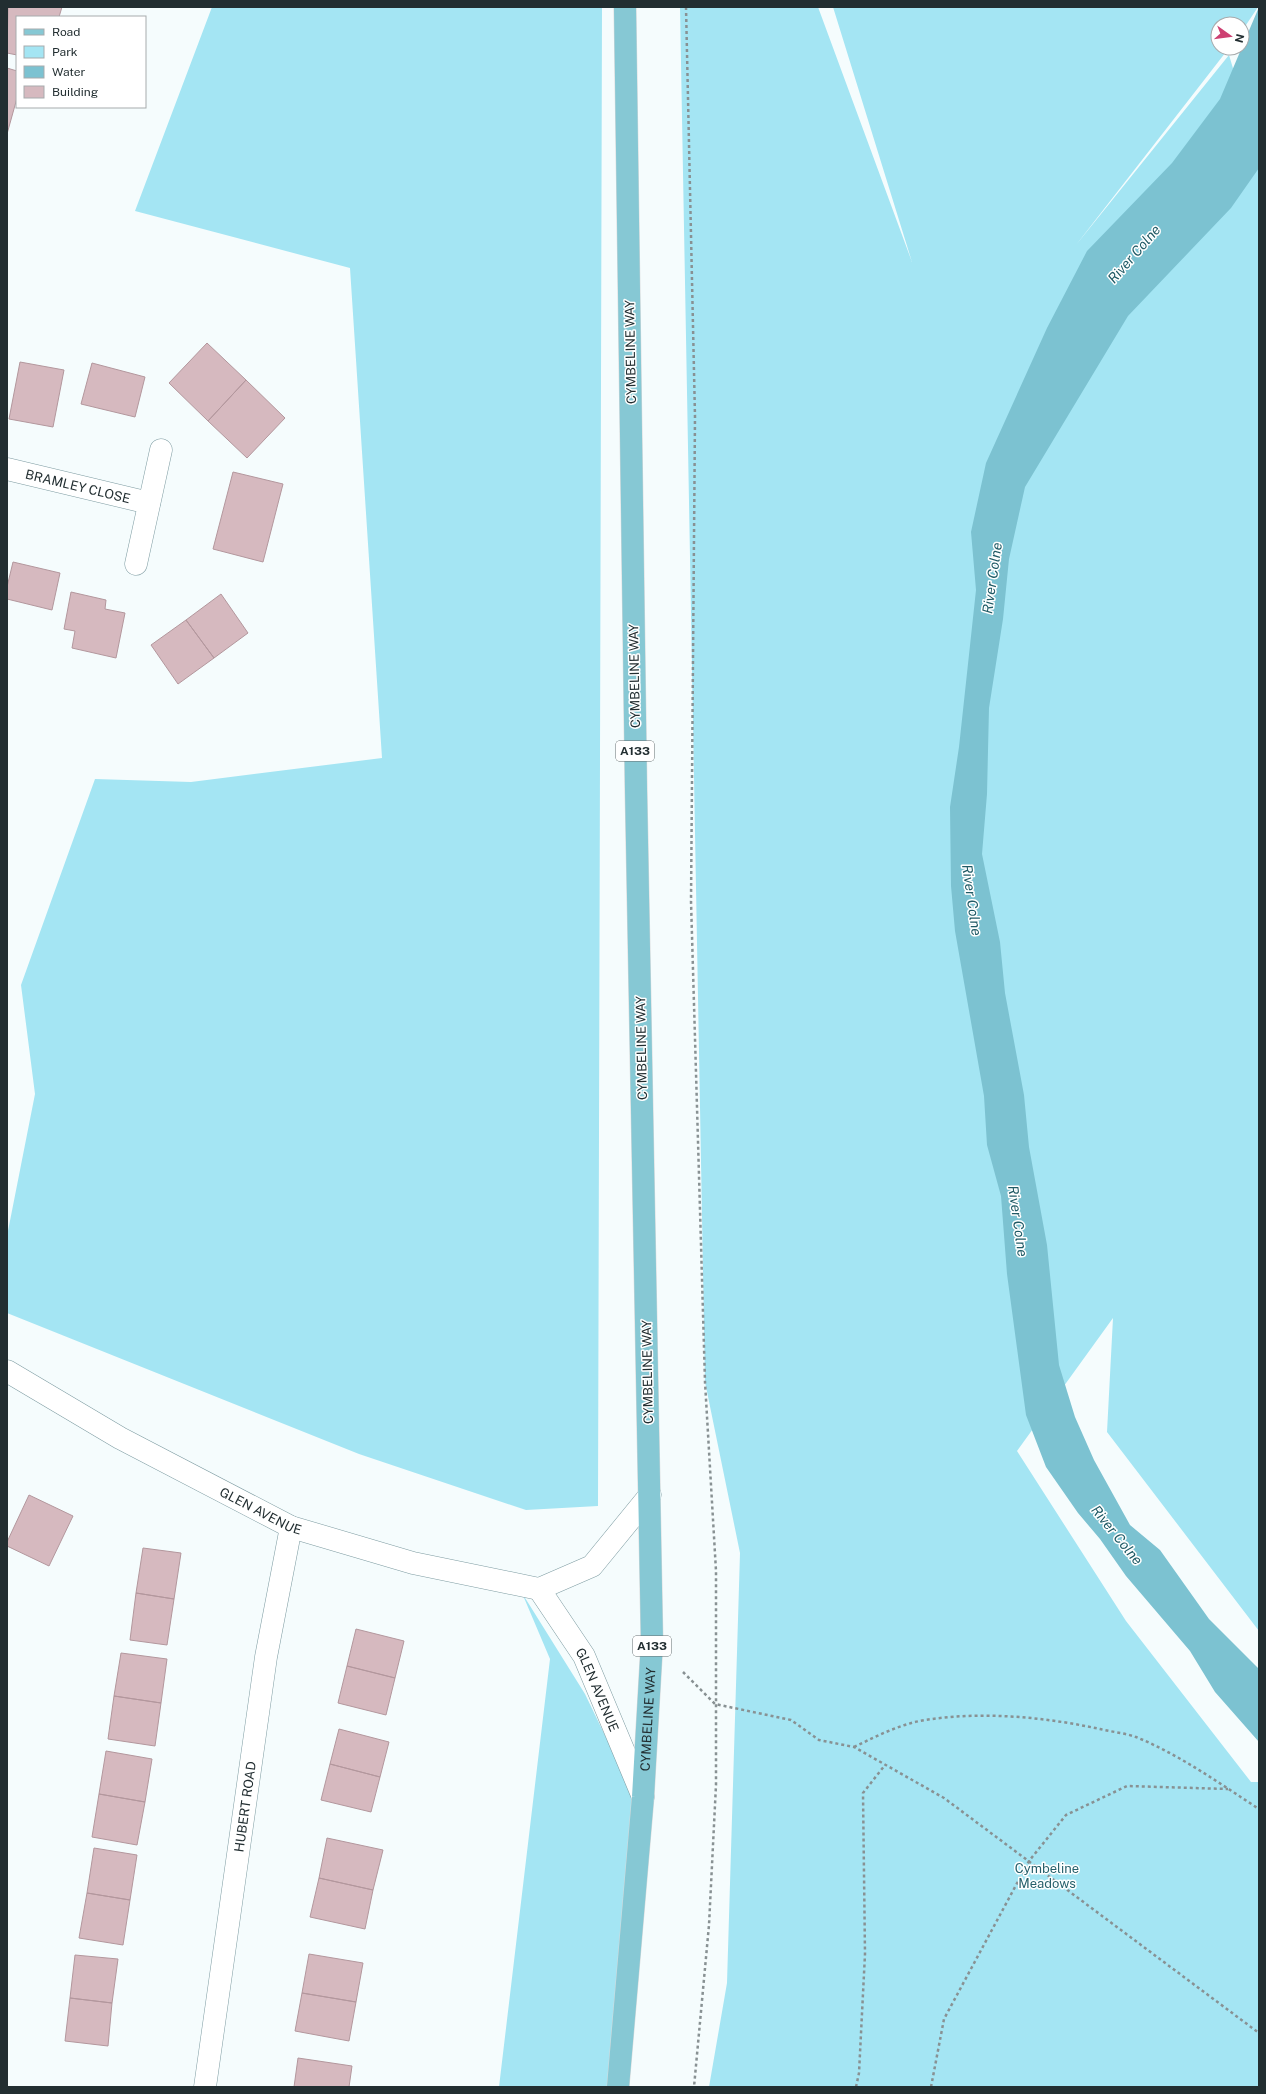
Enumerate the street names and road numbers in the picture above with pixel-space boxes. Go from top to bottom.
street label: CYMBELINE WAY [622,300,639,404]
street label: BRAMLEY CLOSE [24,467,132,506]
street label: CYMBELINE WAY [626,624,643,728]
road number: A133 [616,741,654,761]
street label: CYMBELINE WAY [633,996,650,1100]
street label: CYMBELINE WAY [639,1320,656,1424]
street label: GLEN AVENUE [217,1484,303,1538]
road number: A133 [633,1636,671,1656]
street label: GLEN AVENUE [573,1645,622,1734]
street label: CYMBELINE WAY [638,1667,659,1772]
street label: HUBERT ROAD [231,1760,259,1853]

